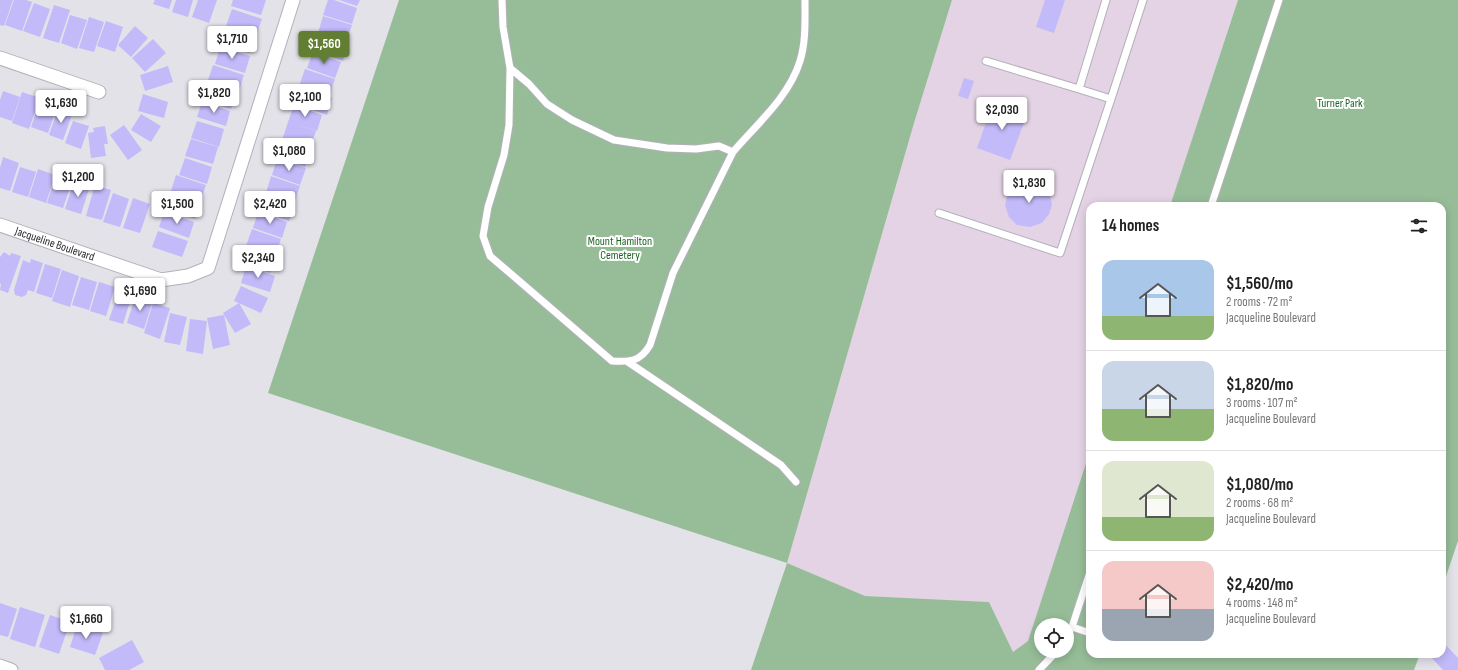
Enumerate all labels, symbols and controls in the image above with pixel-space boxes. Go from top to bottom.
pin: $1,710 [199,26,265,60]
text: $1,710 [216,31,248,47]
pin: $1,560 [291,31,357,65]
text: $1,560 [307,36,341,52]
pin: $1,820 [181,80,247,114]
pin: $2,100 [272,84,338,118]
text: $1,820 [197,85,231,101]
text: $2,100 [289,89,321,105]
pin: $1,630 [28,90,94,124]
text: $1,630 [44,95,78,111]
park label: Turner Park [1317,96,1363,111]
pin: $2,030 [969,97,1035,131]
text: $2,030 [985,102,1019,118]
pin: $1,080 [256,138,322,172]
text: $1,080 [272,143,306,159]
pin: $1,200 [45,164,111,198]
text: $1,200 [61,169,95,185]
pin: $1,830 [996,170,1062,204]
text: $1,830 [1012,175,1046,191]
pin: $1,500 [144,191,210,225]
pin: $2,420 [237,191,303,225]
text: $1,500 [160,196,194,212]
text: $2,420 [253,196,287,212]
icon: filters [1408,215,1430,237]
text: 14 homes [1102,216,1159,236]
street label: Jacqueline Boulevard [12,223,96,265]
park label: Mount Hamilton Cemetery [588,234,652,263]
pin: $2,340 [225,245,291,279]
text: $2,340 [241,250,275,266]
text: $1,560/mo [1226,274,1293,294]
icon: home [1134,276,1182,324]
pin: $1,690 [107,278,173,312]
text: $1,690 [123,283,157,299]
text: 2 rooms · 72 m² [1226,294,1292,310]
text: Jacqueline Boulevard [1226,310,1316,326]
text: $1,820/mo [1226,375,1293,395]
icon: home [1134,377,1182,425]
text: 3 rooms · 107 m² [1226,395,1298,411]
text: Jacqueline Boulevard [1226,411,1316,427]
text: $1,080/mo [1226,475,1294,495]
icon: home [1134,477,1182,525]
text: 2 rooms · 68 m² [1226,495,1293,511]
text: Jacqueline Boulevard [1226,511,1316,527]
text: $2,420/mo [1226,575,1294,595]
icon: home [1134,577,1182,625]
text: 4 rooms · 148 m² [1226,595,1298,611]
pin: $1,660 [53,606,119,640]
text: $1,660 [69,611,103,627]
text: Jacqueline Boulevard [1226,611,1316,627]
map controls [1034,618,1074,658]
button: locate [1034,618,1074,658]

